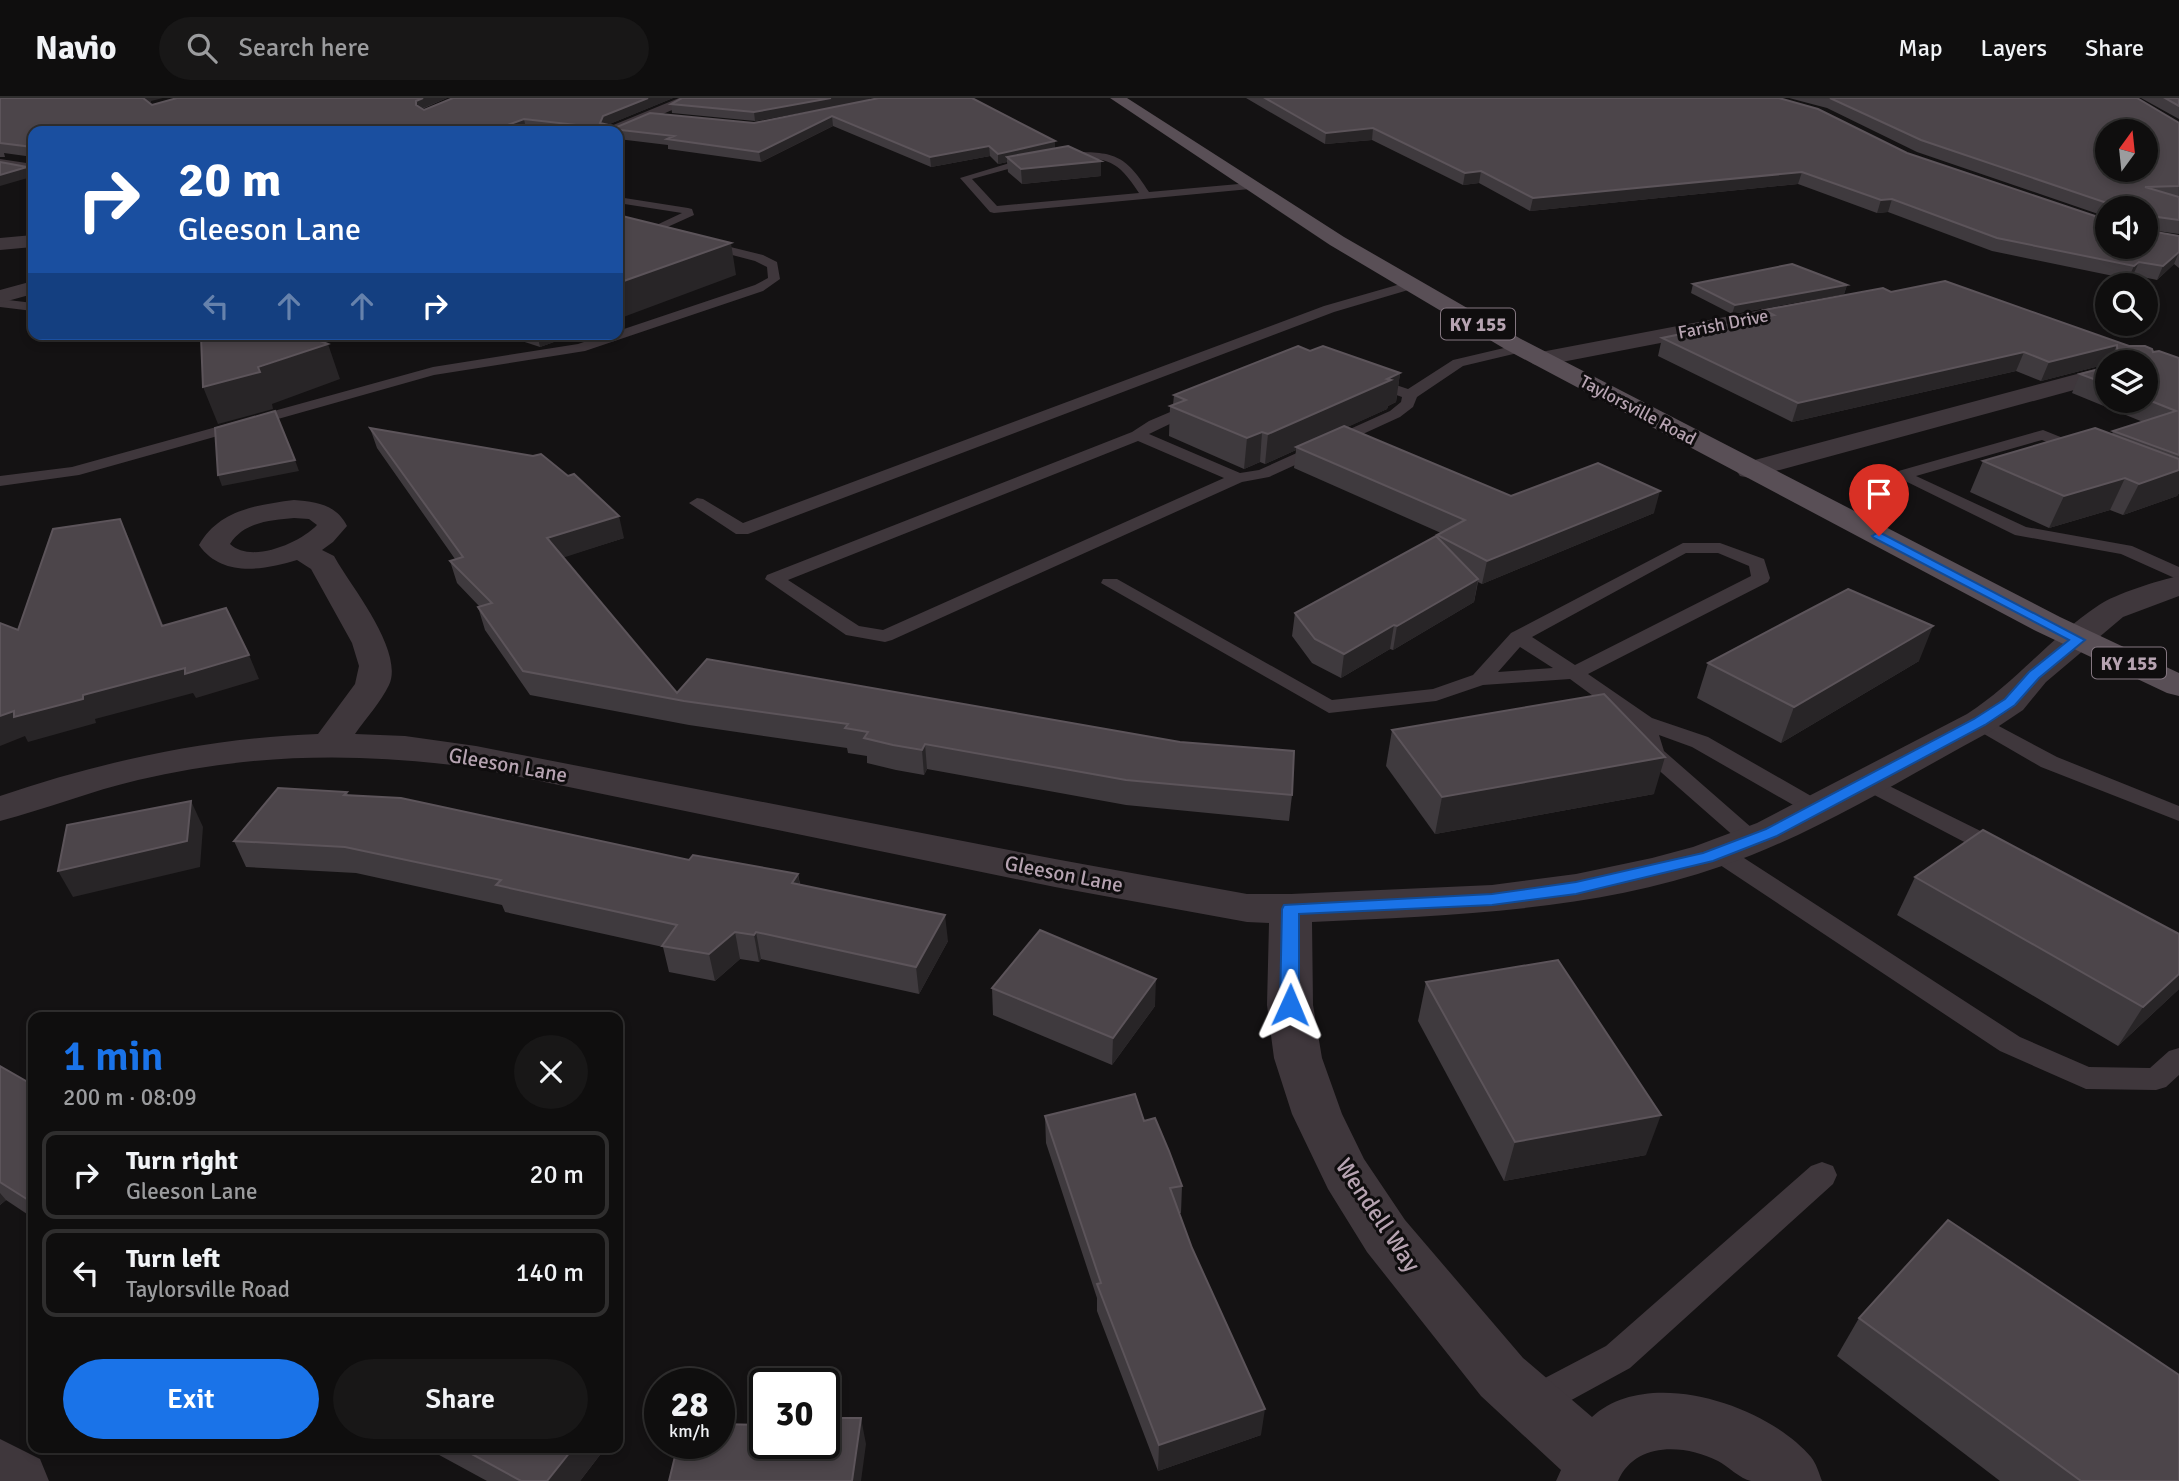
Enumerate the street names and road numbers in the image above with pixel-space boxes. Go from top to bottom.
street label: Farish Drive [1676,304,1770,344]
road number: KY 155 [1441,308,1515,340]
street label: Taylorsville Road [1576,370,1700,450]
road number: KY 155 [2092,648,2166,678]
street label: Gleeson Lane [447,742,569,788]
street label: Gleeson Lane [1003,850,1125,898]
street label: Wendell Way [1329,1152,1427,1278]

